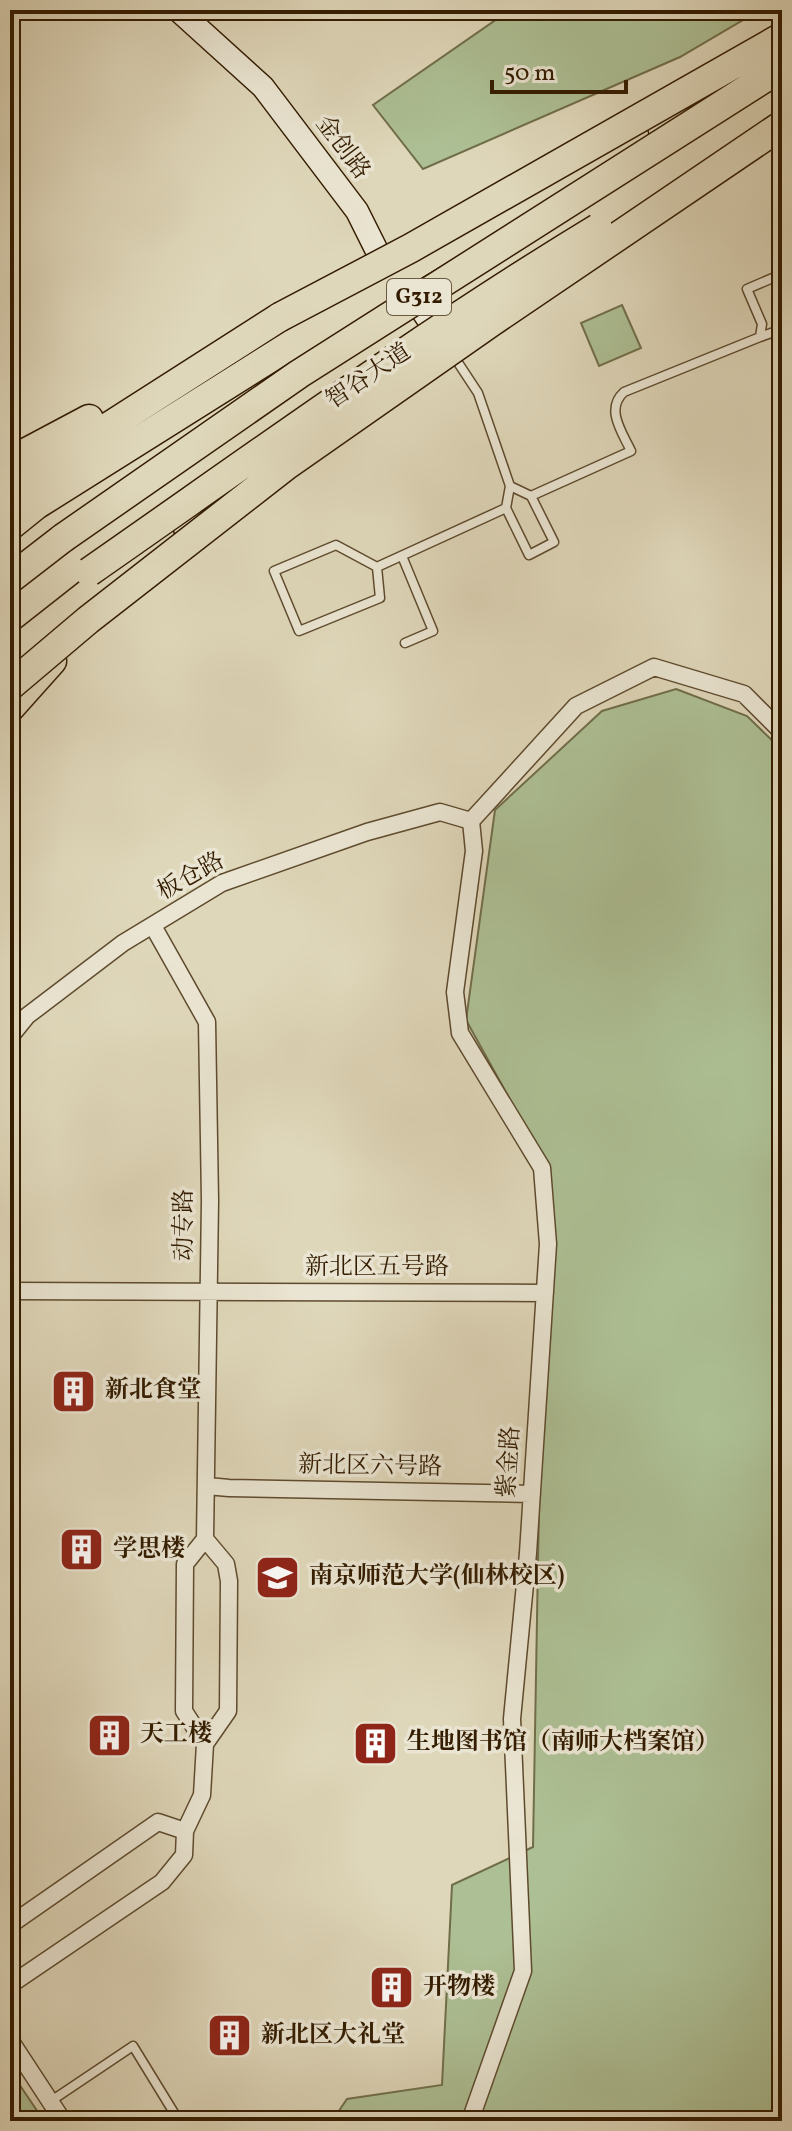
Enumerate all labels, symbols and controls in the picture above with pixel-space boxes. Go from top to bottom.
scale bar [492,44,626,94]
text: 50 m [504,57,556,91]
street label: 金创路 [307,109,377,187]
road number: G312 [387,279,451,315]
street label: 智谷大道 [320,336,418,418]
street label: 板仓路 [151,845,231,909]
street label: 动专路 [168,1189,202,1261]
street label: 新北区五号路 [305,1251,449,1285]
building icon: 新北食堂 [50,1367,98,1415]
place label: 新北食堂 [105,1374,201,1408]
street label: 紫金路 [491,1425,529,1499]
street label: 新北区六号路 [298,1449,442,1485]
building icon: 学思楼 [58,1526,106,1574]
place label: 学思楼 [113,1533,185,1567]
school or university icon: 南京师范大学(仙林校区) [254,1553,302,1601]
place label: 南京师范大学(仙林校区) [309,1560,565,1594]
building icon: 天工楼 [85,1711,133,1759]
place label: 天工楼 [140,1718,212,1752]
building icon: 生地图书馆（南师大档案馆） [352,1719,400,1767]
place label: 生地图书馆（南师大档案馆） [407,1726,719,1760]
building icon: 开物楼 [368,1964,416,2012]
place label: 开物楼 [423,1971,495,2005]
building icon: 新北区大礼堂 [206,2012,254,2060]
place label: 新北区大礼堂 [261,2019,405,2053]

